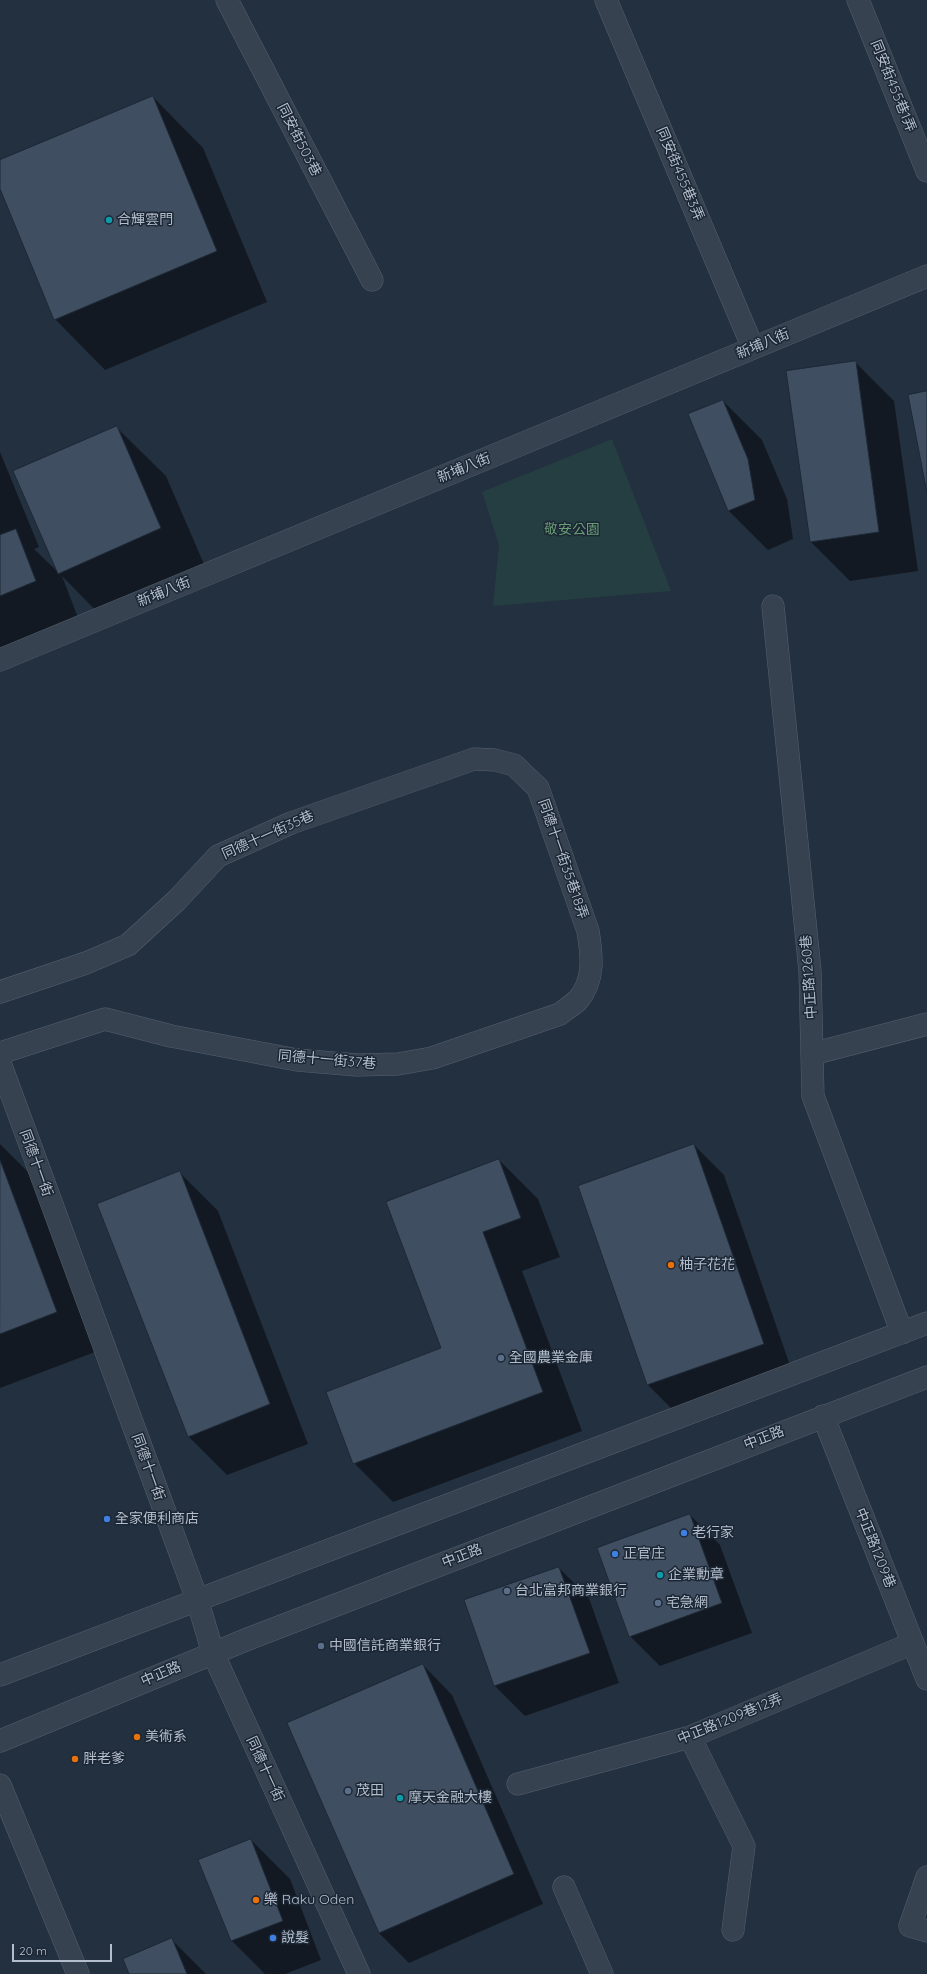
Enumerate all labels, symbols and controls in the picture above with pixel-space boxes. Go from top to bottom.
street label: 同安街455巷1弄 [867,37,919,135]
street label: 同安街503巷 [274,101,324,179]
street label: 同安街455巷3弄 [653,125,707,223]
place label: 合輝雲門 [117,212,173,228]
marker: 合輝雲門 [104,215,114,225]
street label: 新埔八街 [734,325,792,363]
street label: 新埔八街 [435,450,493,486]
park label: 敬安公園 [544,522,600,538]
street label: 新埔八街 [135,574,193,610]
street label: 同德十一街35巷18弄 [535,797,591,921]
street label: 同德十一街35巷 [219,807,317,863]
street label: 中正路1260巷 [798,934,820,1020]
street label: 同德十一街37巷 [277,1047,377,1073]
street label: 同德十一街 [16,1127,56,1199]
place label: 柚子花花 [679,1257,735,1273]
marker: 柚子花花 [666,1260,676,1270]
place label: 全國農業金庫 [509,1350,593,1366]
marker: 全國農業金庫 [496,1353,506,1363]
street label: 中正路 [741,1423,787,1453]
street label: 同德十一街 [128,1431,168,1503]
street label: 中正路1209巷 [851,1505,899,1591]
place label: 全家便利商店 [115,1511,199,1527]
marker: 全家便利商店 [102,1514,112,1524]
place label: 老行家 [692,1525,734,1541]
marker: 老行家 [679,1528,689,1538]
street label: 中正路 [439,1541,485,1571]
place label: 正官庄 [623,1546,665,1562]
marker: 正官庄 [610,1549,620,1559]
place label: 企業勳章 [668,1567,724,1583]
marker: 企業勳章 [655,1570,665,1580]
place label: 台北富邦商業銀行 [515,1583,627,1599]
marker: 台北富邦商業銀行 [502,1586,512,1596]
place label: 宅急網 [666,1595,708,1611]
marker: 宅急網 [653,1598,663,1608]
place label: 中國信託商業銀行 [329,1638,441,1654]
marker: 中國信託商業銀行 [316,1641,326,1651]
street label: 中正路 [138,1658,184,1690]
street label: 中正路1209巷12弄 [675,1690,785,1748]
place label: 美術系 [145,1729,187,1745]
marker: 美術系 [132,1732,142,1742]
street label: 同德十一街 [243,1734,287,1804]
place label: 胖老爹 [83,1751,125,1767]
marker: 胖老爹 [70,1754,80,1764]
place label: 茂田 [356,1783,384,1799]
marker: 茂田 [343,1786,353,1796]
place label: 摩天金融大樓 [408,1790,492,1806]
marker: 摩天金融大樓 [395,1793,405,1803]
place label: 樂 Raku Oden [264,1892,354,1908]
marker: 樂 Raku Oden [251,1895,261,1905]
place label: 說髮 [281,1930,309,1946]
marker: 說髮 [268,1933,278,1943]
scale bar [14,1936,114,1962]
text: 20 m [19,1943,47,1958]

